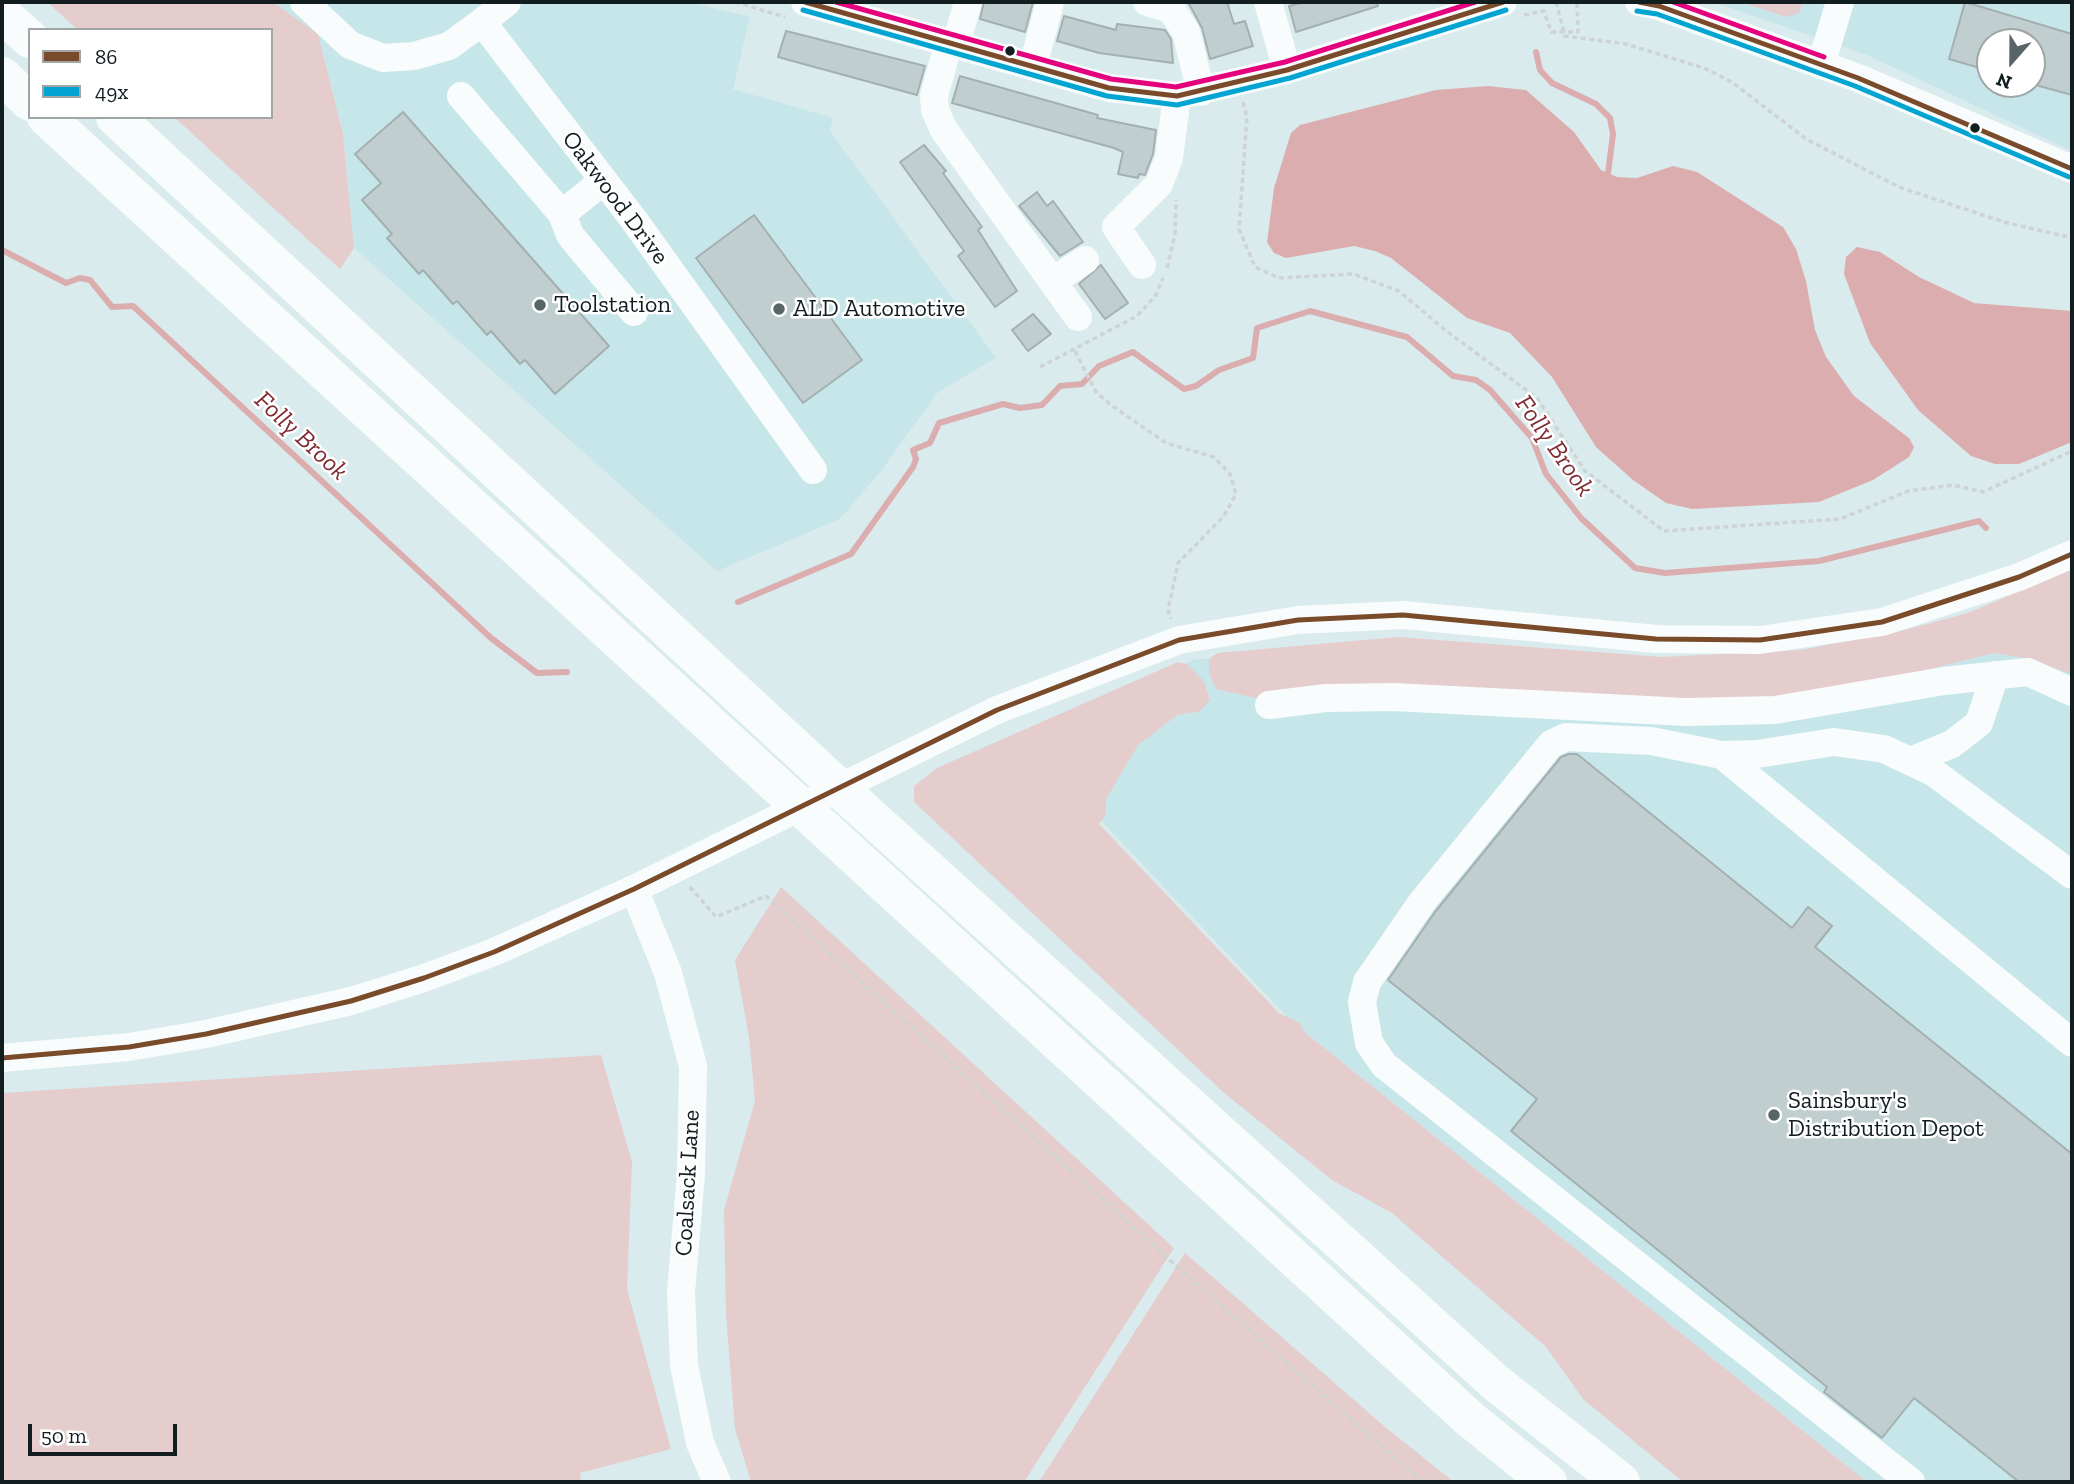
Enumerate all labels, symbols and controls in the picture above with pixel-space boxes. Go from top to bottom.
legend [28,28,273,119]
north arrow [1976,28,2046,98]
text: 86 [95,44,117,69]
unlabelled marker [1003,44,1017,58]
text: N [1993,68,2015,95]
text: 49x [95,79,128,104]
unlabelled marker [1968,121,1982,135]
street label: Oakwood Drive [556,126,674,270]
place label: Toolstation [554,291,671,319]
place label: ALD Automotive [793,295,965,323]
marker: Toolstation [532,297,548,313]
marker: ALD Automotive [771,301,787,317]
water label: Folly Brook [248,385,354,487]
water label: Folly Brook [1508,389,1600,503]
place label: Sainsbury's Distribution Depot [1788,1087,1984,1143]
marker: Sainsbury's Distribution Depot [1766,1107,1782,1123]
street label: Coalsack Lane [670,1109,706,1257]
scale bar [32,1410,180,1454]
text: 50 m [41,1423,87,1448]

